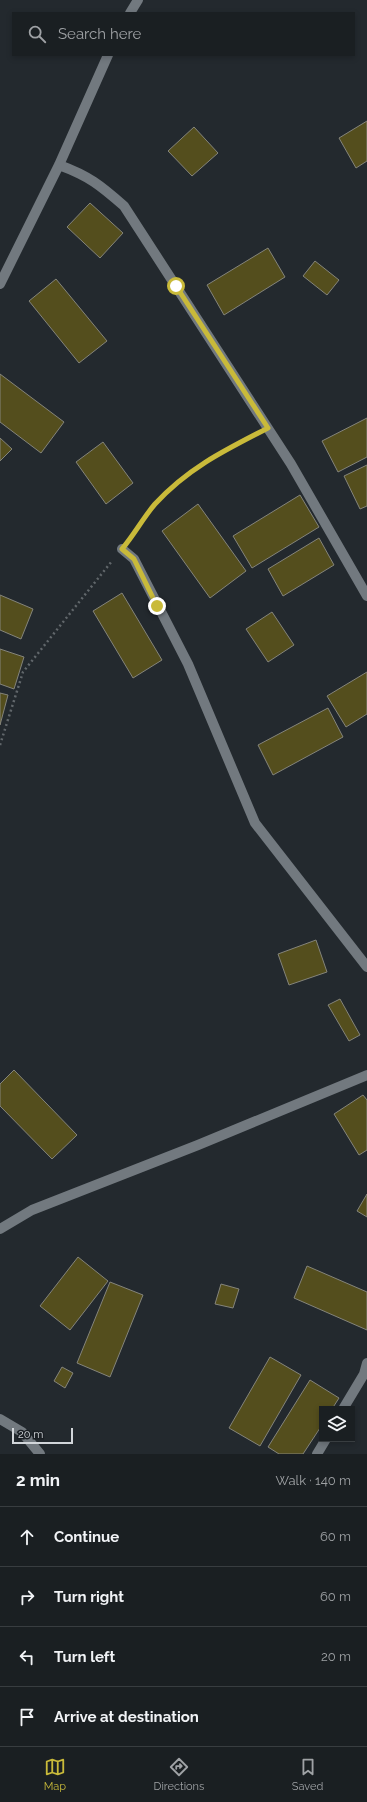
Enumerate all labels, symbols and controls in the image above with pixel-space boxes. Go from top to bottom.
search box [12,12,355,56]
icon: search [26,23,48,45]
text: Search here [58,25,141,43]
route start [167,277,185,295]
route end [148,597,166,615]
map controls [319,1406,355,1442]
button: layers [319,1406,355,1442]
scale bar [12,1426,73,1445]
text: 20 m [18,1428,43,1441]
text: 2 min [16,1470,60,1490]
text: Walk · 140 m [276,1473,351,1488]
icon: ahead [16,1526,38,1548]
text: Continue [54,1528,119,1546]
text: 60 m [320,1529,351,1544]
icon: right [16,1586,38,1608]
text: Turn right [54,1588,124,1606]
text: 60 m [320,1589,351,1604]
icon: left [16,1646,38,1668]
text: Turn left [54,1648,115,1666]
text: 20 m [321,1649,351,1664]
icon: arrive [16,1706,38,1728]
text: Arrive at destination [54,1708,199,1726]
tab: Map [44,1756,66,1793]
tab: Directions [154,1756,204,1793]
tab: Saved [292,1756,323,1793]

